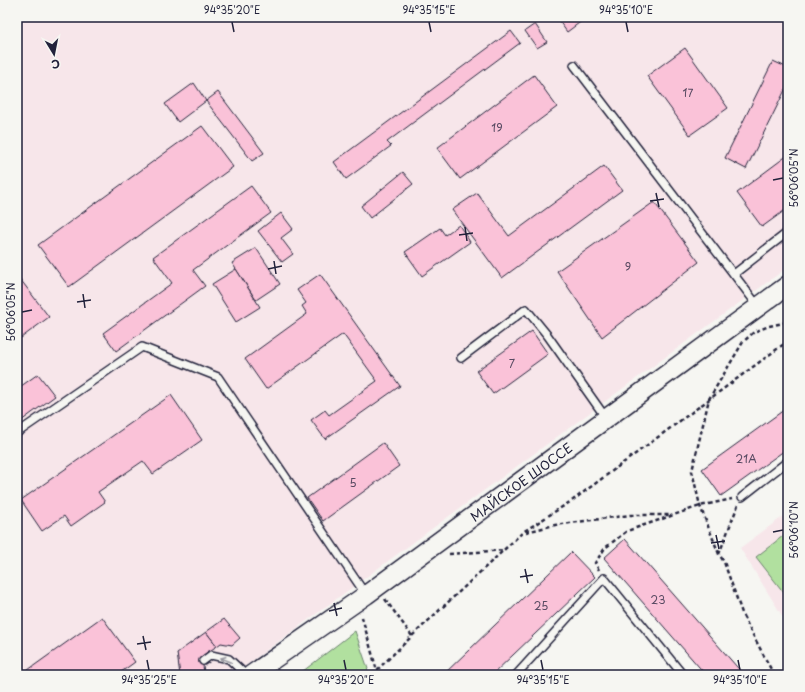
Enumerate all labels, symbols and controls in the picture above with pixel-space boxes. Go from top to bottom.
text: 94°35'20"E [204,2,260,17]
text: 94°35'15"E [402,2,456,17]
text: 94°35'10"E [599,2,653,17]
north arrow [34,34,74,74]
text: С [50,55,61,73]
house number: 17 [683,84,694,101]
house number: 19 [491,119,503,136]
text: 56°06'05"N [786,148,801,208]
house number: 9 [625,258,631,275]
text: 56°06'05"N [3,282,18,342]
house number: 7 [509,355,515,372]
street label: МАЙСКОЕ ШОССЕ [466,437,576,525]
house number: 21А [735,450,757,467]
house number: 5 [349,474,357,491]
text: 56°06'10"N [786,501,801,559]
house number: 23 [651,591,665,608]
house number: 25 [534,597,548,614]
one-way arrow [220,655,232,663]
text: 94°35'25"E [121,672,177,687]
text: 94°35'20"E [318,672,374,687]
text: 94°35'15"E [516,672,570,687]
text: 94°35'10"E [713,672,767,687]

